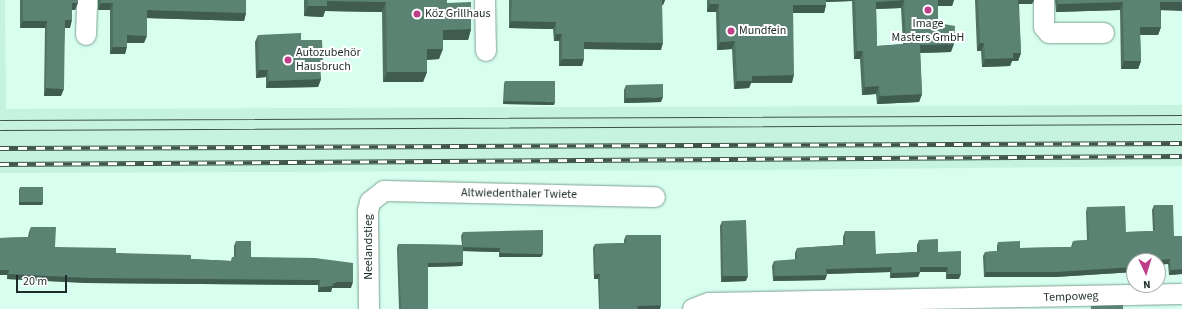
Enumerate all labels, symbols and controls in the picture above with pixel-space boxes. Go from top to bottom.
marker: Image Masters GmbH [923,5,933,15]
place label: Köz Grillhaus [425,7,491,21]
marker: Köz Grillhaus [412,9,422,19]
place label: Image Masters GmbH [892,17,964,45]
place label: Mundfein [739,24,786,38]
marker: Mundfein [726,26,736,36]
place label: Autozubehör Hausbruch [296,46,361,74]
marker: Autozubehör Hausbruch [283,55,293,65]
street label: Altwiedenthaler Twiete [461,186,577,202]
street label: Neelandstieg [362,214,376,280]
north arrow [1126,253,1166,293]
scale bar [18,267,69,293]
text: 20 m [23,273,47,290]
text: N [1143,277,1151,292]
street label: Tempoweg [1043,289,1099,305]

